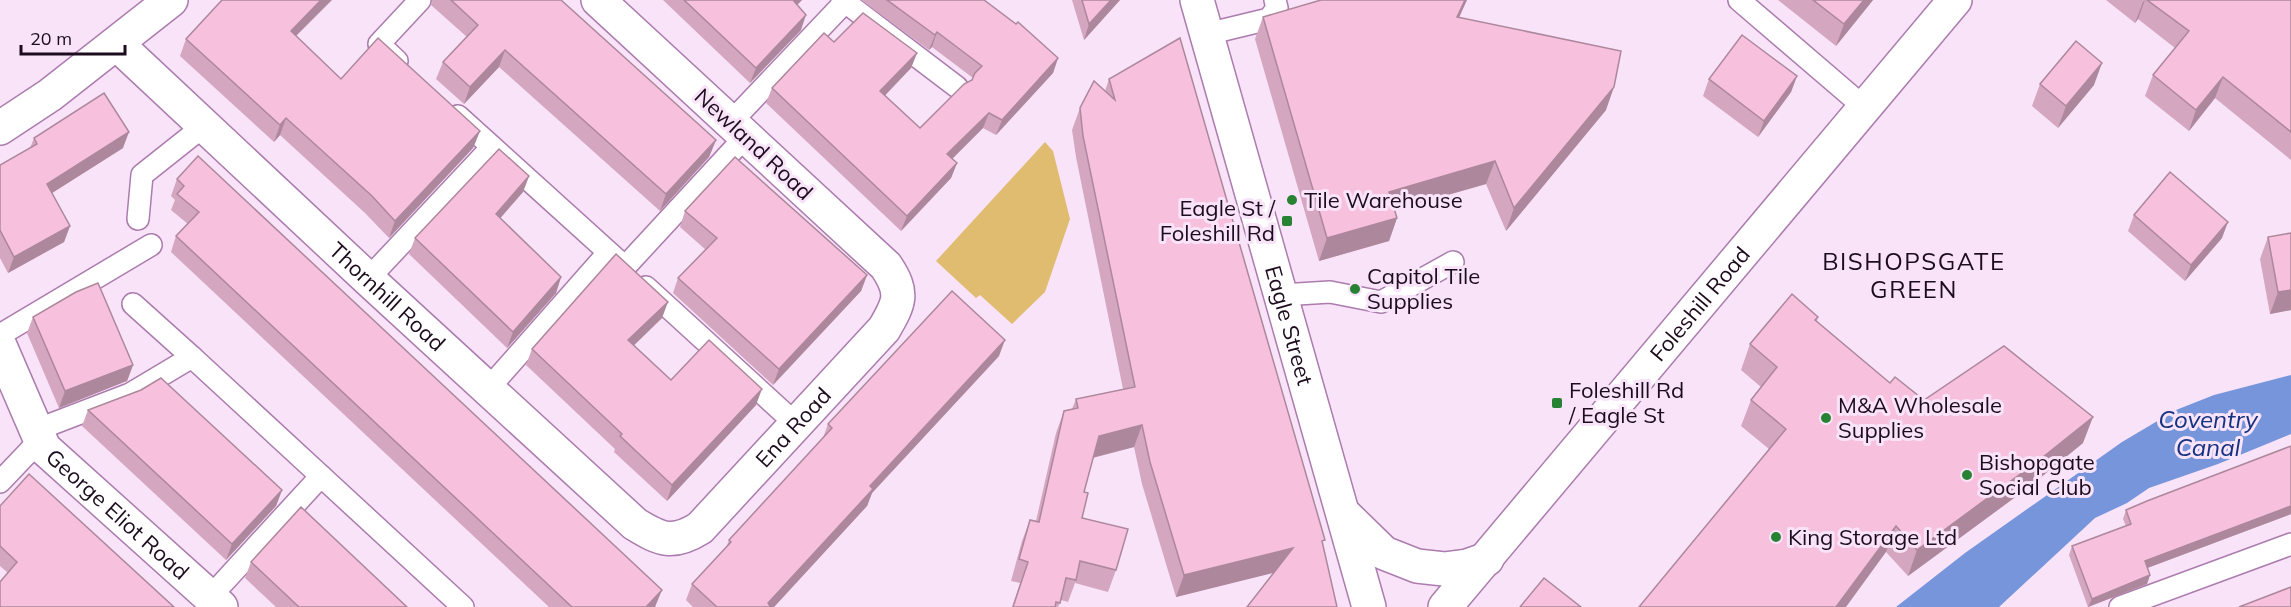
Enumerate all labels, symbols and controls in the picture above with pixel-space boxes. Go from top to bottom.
scale bar [21,18,124,56]
text: 20 m [30,27,72,50]
street label: Newland Road [689,82,819,206]
place label: Tile Warehouse [1304,186,1463,214]
marker: Tile Warehouse [1285,193,1299,207]
place label: Eagle St / Foleshill Rd [1160,194,1276,247]
marker: Eagle St / Foleshill Rd [1280,214,1294,228]
street label: Thornhill Road [323,236,451,357]
street label: Foleshill Road [1644,241,1756,367]
district label: BISHOPSGATE GREEN [1822,246,2006,304]
street label: Eagle Street [1259,262,1319,389]
place label: Capitol Tile Supplies [1367,262,1480,315]
marker: Capitol Tile Supplies [1348,282,1362,296]
place label: Foleshill Rd / Eagle St [1568,376,1684,429]
street label: Ena Road [749,381,837,473]
place label: M&A Wholesale Supplies [1838,391,2002,444]
marker: Foleshill Rd / Eagle St [1550,396,1564,410]
water label: Coventry Canal [2158,404,2259,462]
marker: M&A Wholesale Supplies [1819,411,1833,425]
street label: George Eliot Road [40,443,195,586]
place label: Bishopgate Social Club [1979,448,2095,501]
marker: Bishopgate Social Club [1960,468,1974,482]
place label: King Storage Ltd [1788,523,1957,551]
marker: King Storage Ltd [1769,530,1783,544]

